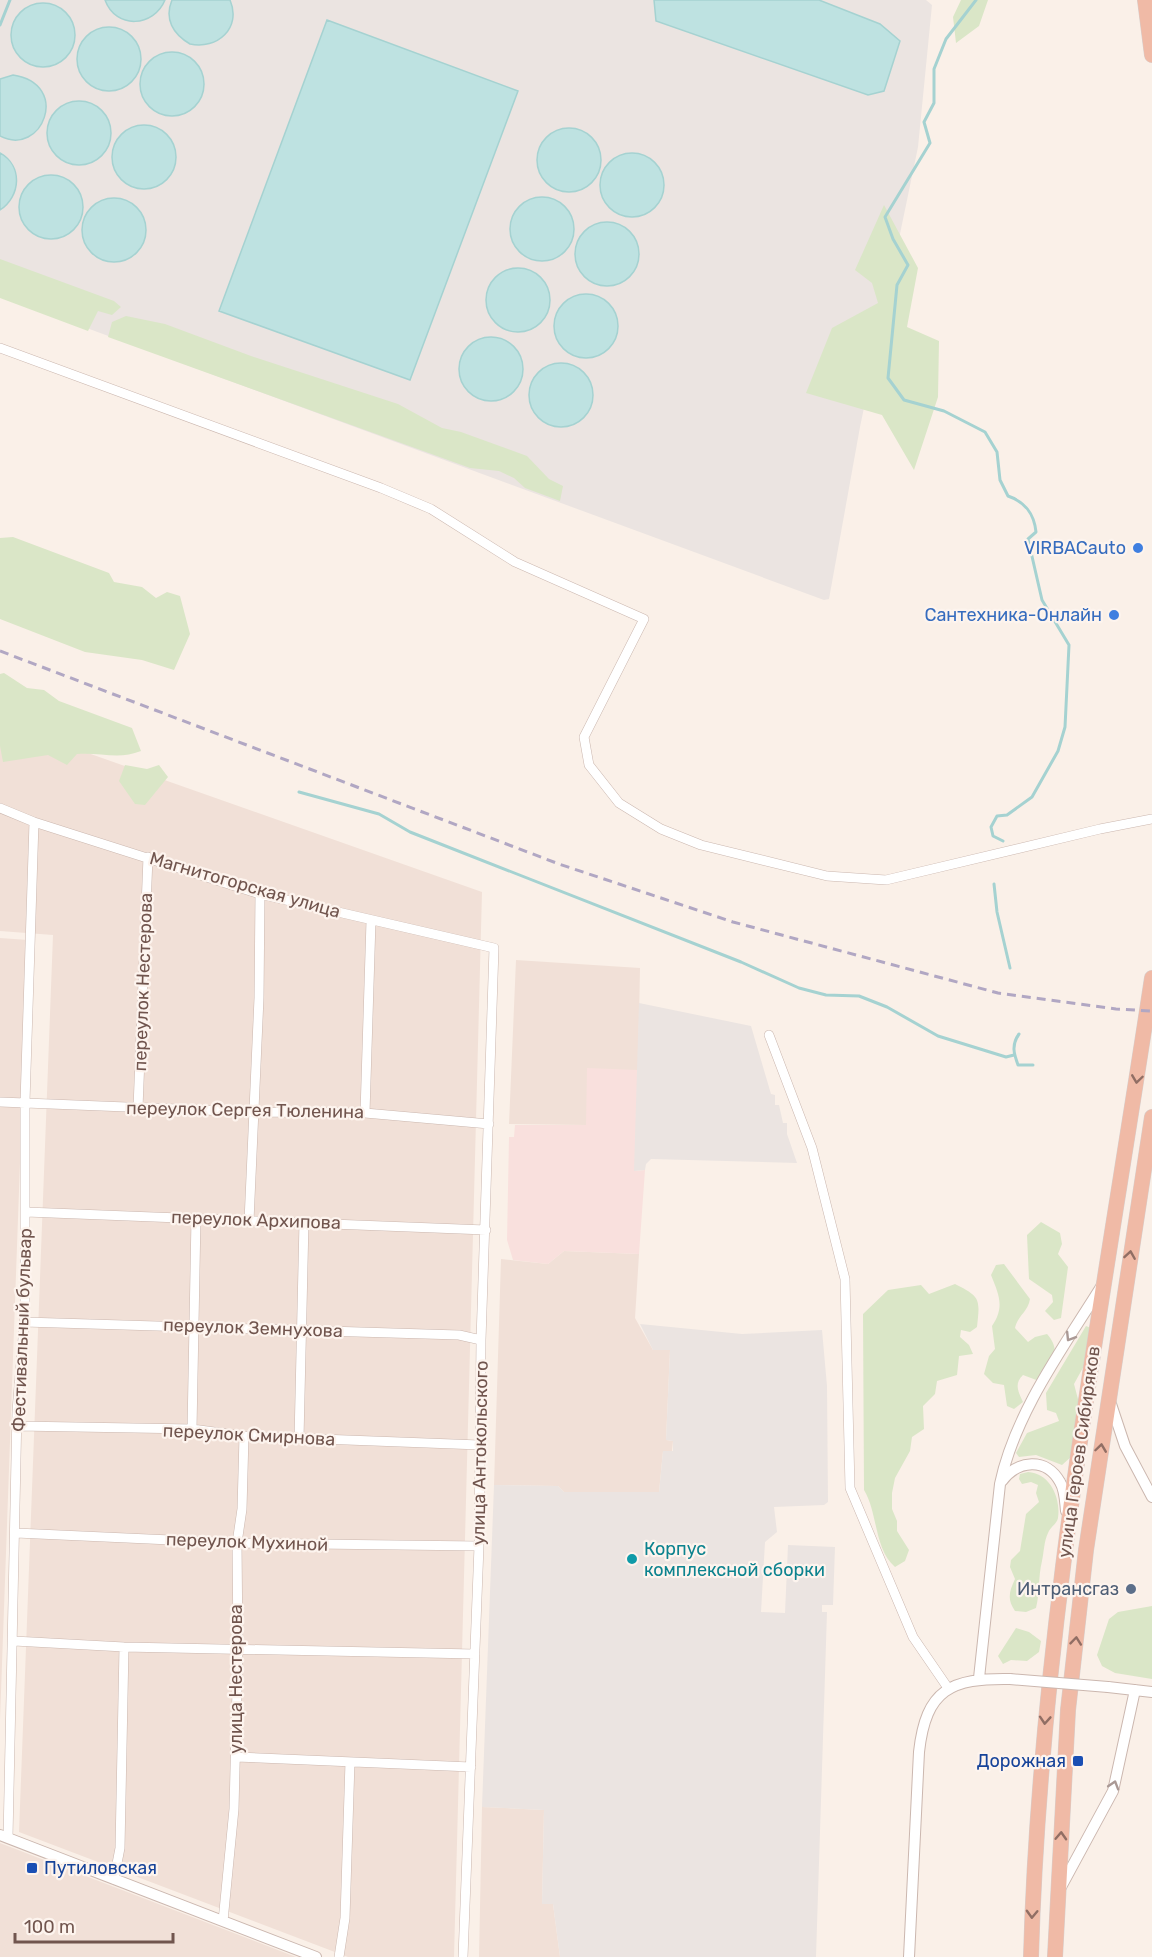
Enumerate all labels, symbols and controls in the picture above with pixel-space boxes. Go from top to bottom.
place label: VIRBACauto [1024,537,1126,559]
marker: VIRBACauto [1131,541,1145,555]
place label: Сантехника-Онлайн [924,604,1102,626]
marker: Сантехника-Онлайн [1107,608,1121,622]
street label: Магнитогорская улица [147,847,343,923]
street label: переулок Нестерова [129,892,157,1072]
one-way arrow [1131,1075,1143,1084]
street label: переулок Сергея Тюленина [126,1097,364,1123]
street label: переулок Архипова [171,1206,341,1234]
street label: Фестивальный бульвар [7,1228,37,1432]
one-way arrow [1124,1251,1136,1260]
street label: переулок Земнухова [163,1314,343,1342]
one-way arrow [1066,1331,1078,1341]
street label: улица Героев Сибиряков [1053,1345,1105,1559]
street label: улица Антокольского [467,1360,493,1546]
street label: переулок Смирнова [162,1419,336,1451]
one-way arrow [1094,1443,1106,1453]
street label: переулок Мухиной [165,1528,329,1556]
place label: Корпус комплексной сборки [644,1538,825,1581]
marker: Корпус комплексной сборки [625,1552,639,1566]
place label: Интрансгаз [1017,1578,1119,1600]
marker: Интрансгаз [1124,1582,1138,1596]
street label: улица Нестерова [225,1604,247,1754]
one-way arrow [1069,1637,1082,1646]
one-way arrow [1039,1715,1052,1724]
place label: Дорожная [977,1750,1066,1772]
marker: Дорожная [1071,1754,1085,1768]
one-way arrow [1107,1780,1119,1791]
one-way arrow [1054,1831,1067,1840]
place label: Путиловская [44,1857,157,1879]
marker: Путиловская [25,1861,39,1875]
scale bar [15,1906,172,1944]
one-way arrow [1026,1910,1038,1919]
text: 100 m [24,1916,75,1938]

